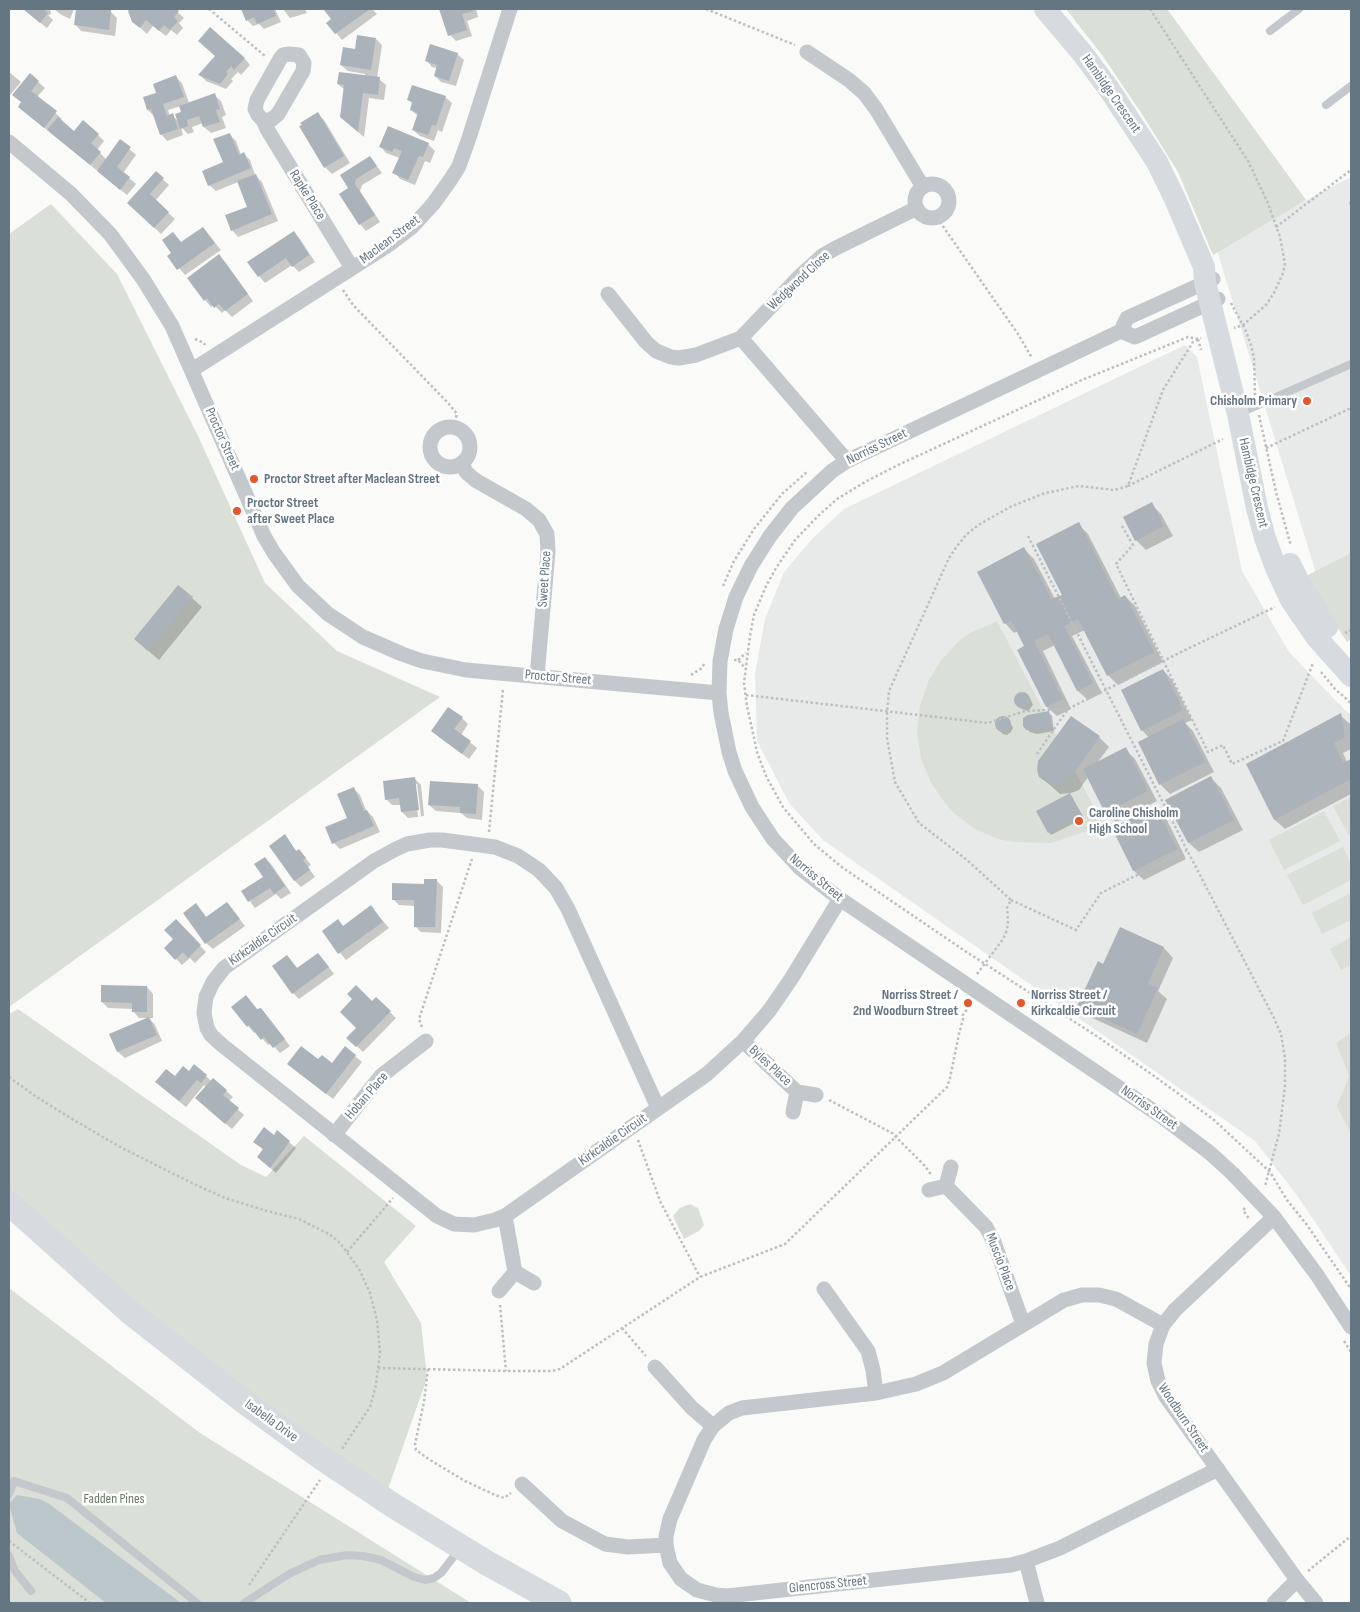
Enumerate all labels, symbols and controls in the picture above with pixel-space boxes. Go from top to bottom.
street label: Hambidge Crescent [1078,52,1144,136]
street label: Rapke Place [285,167,329,223]
street label: Maclean Street [357,212,423,268]
street label: Wedgwood Close [764,248,834,314]
place label: Chisholm Primary [1210,393,1297,409]
marker: Chisholm Primary [1301,395,1313,407]
street label: Proctor Street [201,405,243,473]
street label: Norriss Street [844,425,910,469]
street label: Hambidge Crescent [1234,436,1272,530]
place label: Proctor Street after Maclean Street [264,471,440,487]
marker: Proctor Street after Maclean Street [248,473,260,485]
place label: Proctor Street after Sweet Place [247,495,334,528]
marker: Proctor Street after Sweet Place [231,505,243,517]
street label: Sweet Place [535,550,555,608]
street label: Proctor Street [524,667,592,689]
place label: Caroline Chisholm High School [1089,805,1178,838]
marker: Caroline Chisholm High School [1073,815,1085,827]
street label: Norriss Street [786,851,846,905]
street label: Kirkcaldie Circuit [226,910,300,970]
place label: Norriss Street / 2nd Woodburn Street [853,987,958,1020]
place label: Norriss Street / Kirkcaldie Circuit [1031,987,1116,1020]
marker: Norriss Street / 2nd Woodburn Street [962,997,974,1009]
marker: Norriss Street / Kirkcaldie Circuit [1015,997,1027,1009]
street label: Byles Place [745,1042,795,1090]
street label: Hoban Place [342,1069,392,1123]
street label: Norriss Street [1117,1082,1181,1134]
street label: Kirkcaldie Circuit [576,1110,650,1170]
street label: Muscio Place [981,1231,1019,1293]
street label: Woodburn Street [1154,1380,1212,1456]
street label: Isabella Drive [241,1396,301,1446]
park label: Fadden Pines [83,1491,145,1507]
street label: Glencross Street [788,1573,868,1597]

